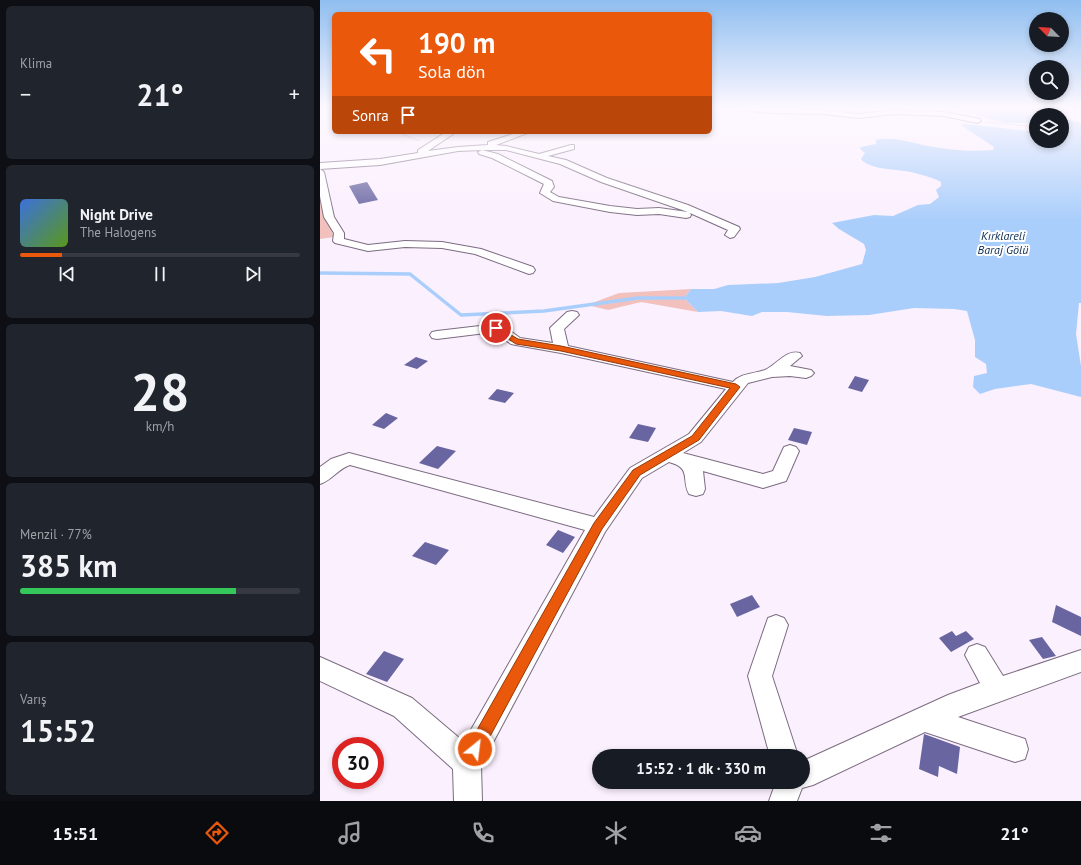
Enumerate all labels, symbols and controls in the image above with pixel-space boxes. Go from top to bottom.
north arrow [1029,12,1069,52]
map controls [1029,12,1069,148]
text: 190 m [418,24,495,61]
icon: left [352,28,404,80]
text: Klima [20,55,52,72]
text: Sola dön [418,60,485,83]
button: search [1029,60,1069,100]
text: 21° [136,75,184,114]
text: − [20,80,31,108]
text: + [289,80,300,108]
icon: arrive [397,104,419,126]
text: Sonra [352,106,389,125]
button: layers [1029,108,1069,148]
text: Night Drive [80,205,153,224]
text: The Halogens [80,224,157,241]
water label: Kırklareli Baraj Gölü [978,228,1028,257]
icon: previous [56,263,78,285]
icon: pause [149,263,171,285]
icon: next [242,263,264,285]
pin [479,311,513,345]
icon: arrive [485,317,507,339]
text: 28 [131,358,189,425]
text: km/h [146,418,174,435]
text: Menzil · 77% [20,526,92,543]
text: 385 km [20,546,118,585]
text: Varış [20,691,47,708]
text: 15:52 [20,711,96,750]
position arrow [454,728,496,770]
speed limit sign: 30 [332,737,384,789]
text: 15:52 · 1 dk · 330 m [636,759,766,778]
icon: directions [203,819,231,847]
icon: music [336,819,364,847]
icon: phone [469,819,497,847]
icon: climate [602,819,630,847]
icon: car [734,819,762,847]
icon: filters [867,819,895,847]
text: 15:51 [52,822,98,845]
text: 21° [1000,822,1029,845]

